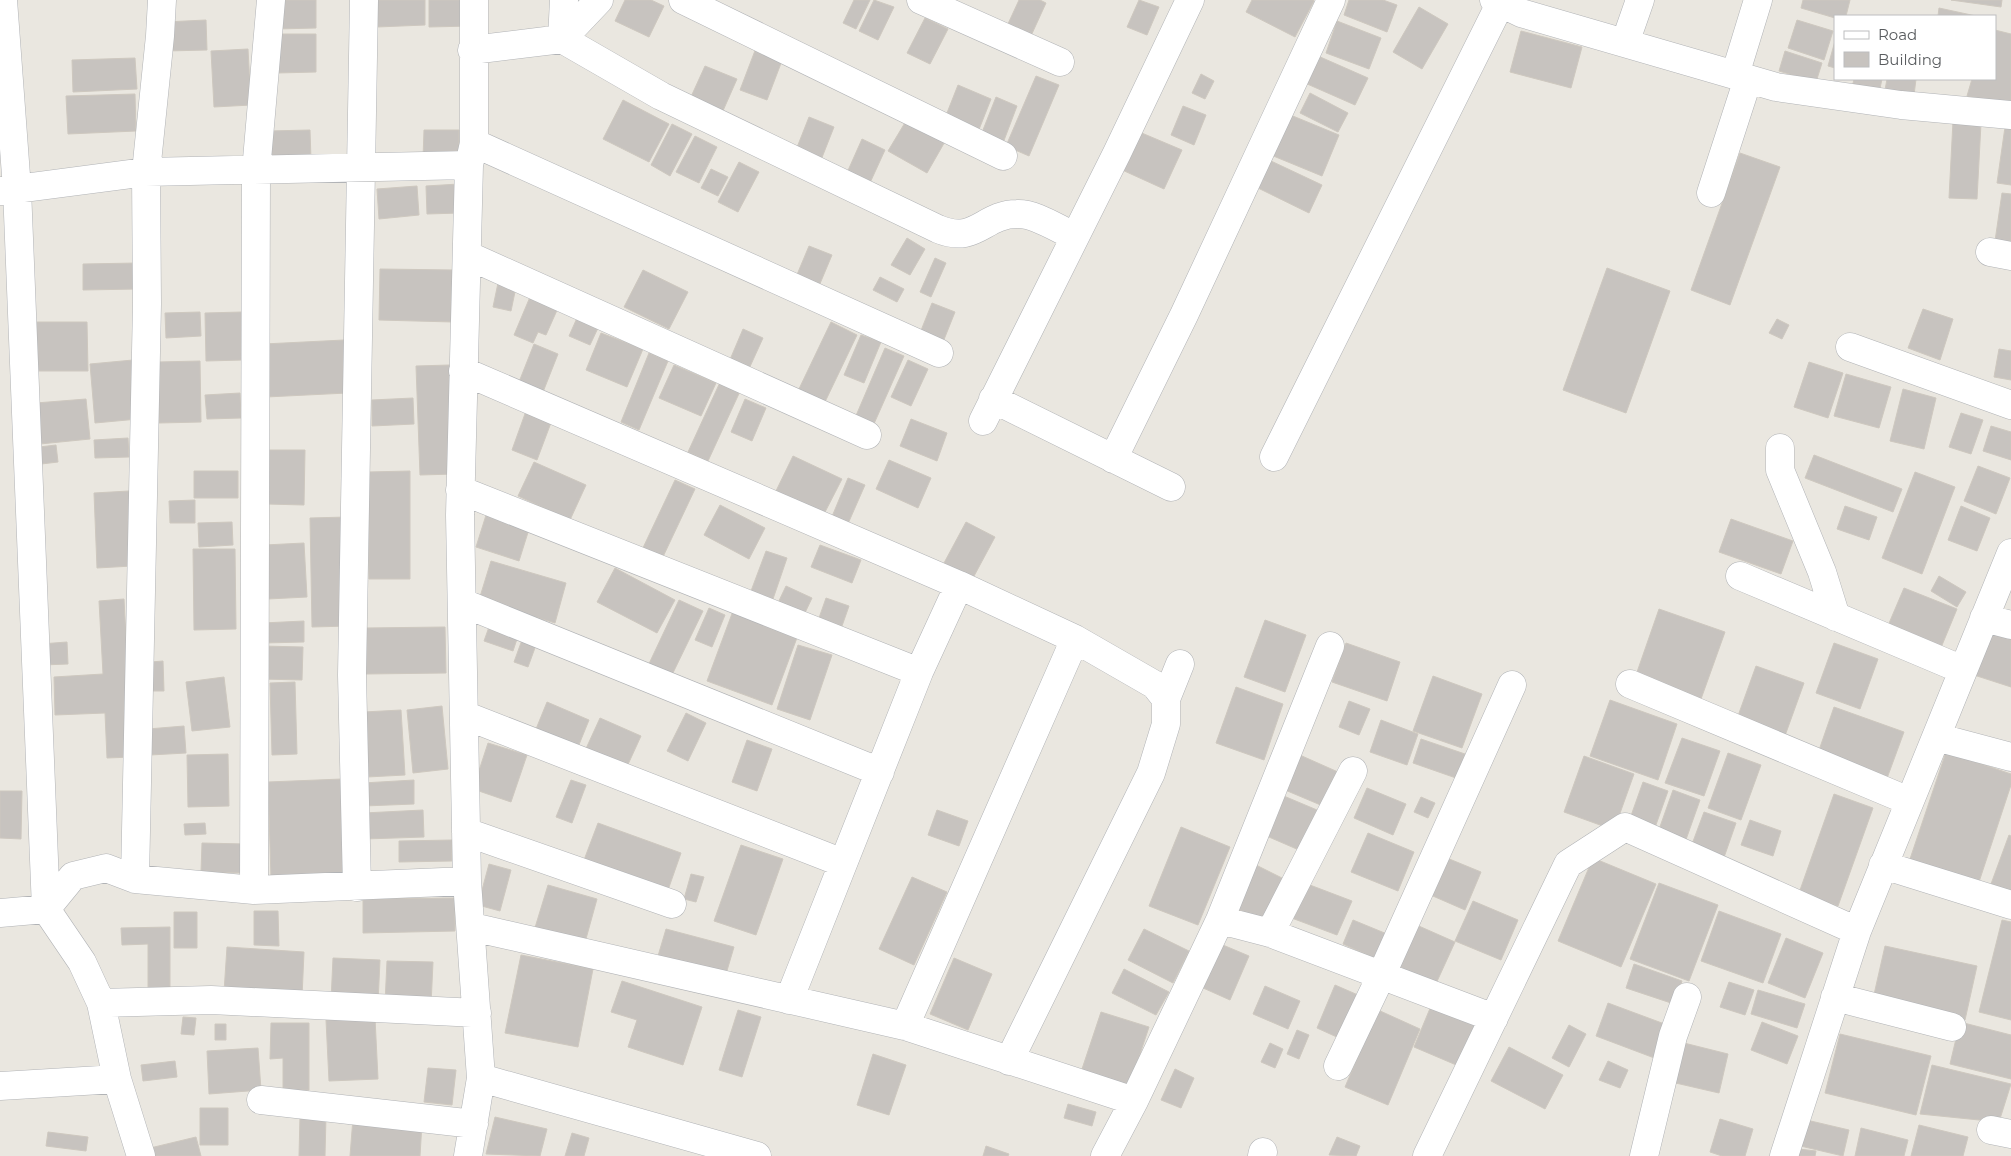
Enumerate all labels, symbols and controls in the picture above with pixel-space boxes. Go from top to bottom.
legend [1834,15,1996,80]
text: Road [1878,25,1917,44]
text: Building [1878,50,1942,69]

